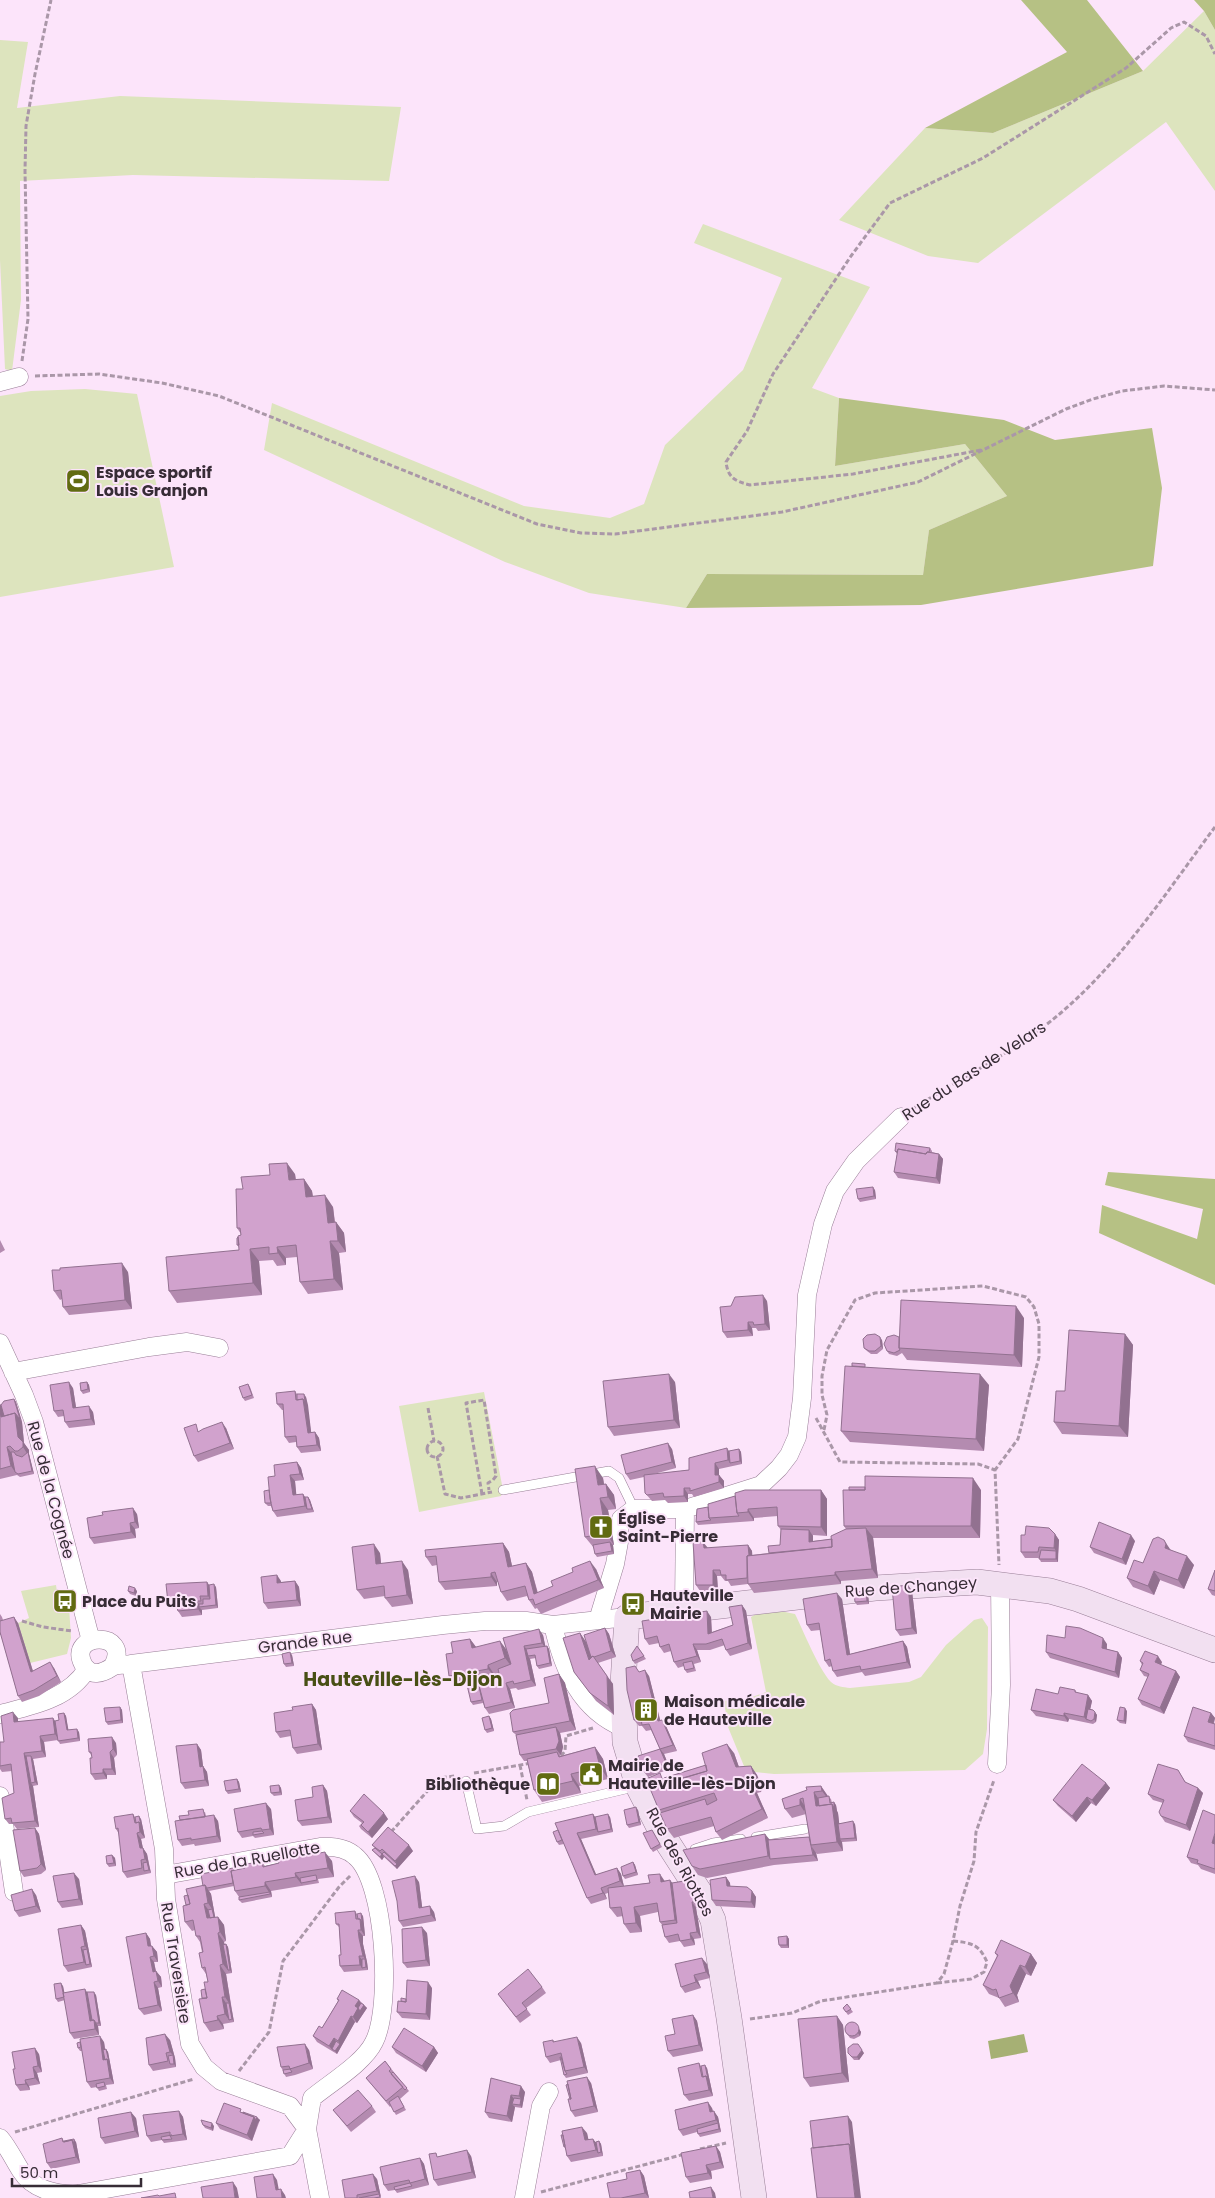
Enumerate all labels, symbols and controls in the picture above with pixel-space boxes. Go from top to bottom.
place label: Espace sportif Louis Granjon [96,461,212,502]
sports icon: Espace sportif Louis Granjon [65,468,91,494]
street label: Rue du Bas de Velars [897,1016,1051,1126]
street label: Rue de la Cognée [22,1419,80,1561]
place label: Église Saint-Pierre [618,1507,718,1548]
church icon: Église Saint-Pierre [588,1514,614,1540]
street label: Rue de Changey [844,1571,978,1603]
place label: Hauteville Mairie [650,1584,734,1625]
bus stop icon: Place du Puits [52,1588,78,1614]
place label: Place du Puits [82,1590,197,1613]
bus stop icon: Hauteville Mairie [620,1591,646,1617]
street label: Grande Rue [257,1625,353,1659]
district label: Hauteville-lès-Dijon [303,1666,503,1693]
place label: Maison médicale de Hauteville [664,1690,805,1731]
building icon: Maison médicale de Hauteville [633,1697,659,1723]
place label: Mairie de Hauteville-lès-Dijon [608,1754,776,1795]
public building icon: Mairie de Hauteville-lès-Dijon [578,1761,604,1787]
library icon: Bibliothèque [535,1771,561,1797]
place label: Bibliothèque [426,1773,530,1796]
street label: Rue des Riottes [641,1803,719,1921]
street label: Rue de la Ruellotte [172,1836,322,1884]
street label: Rue Traversière [155,1901,197,2025]
scale bar [12,2156,141,2188]
text: 50 m [20,2162,58,2183]

